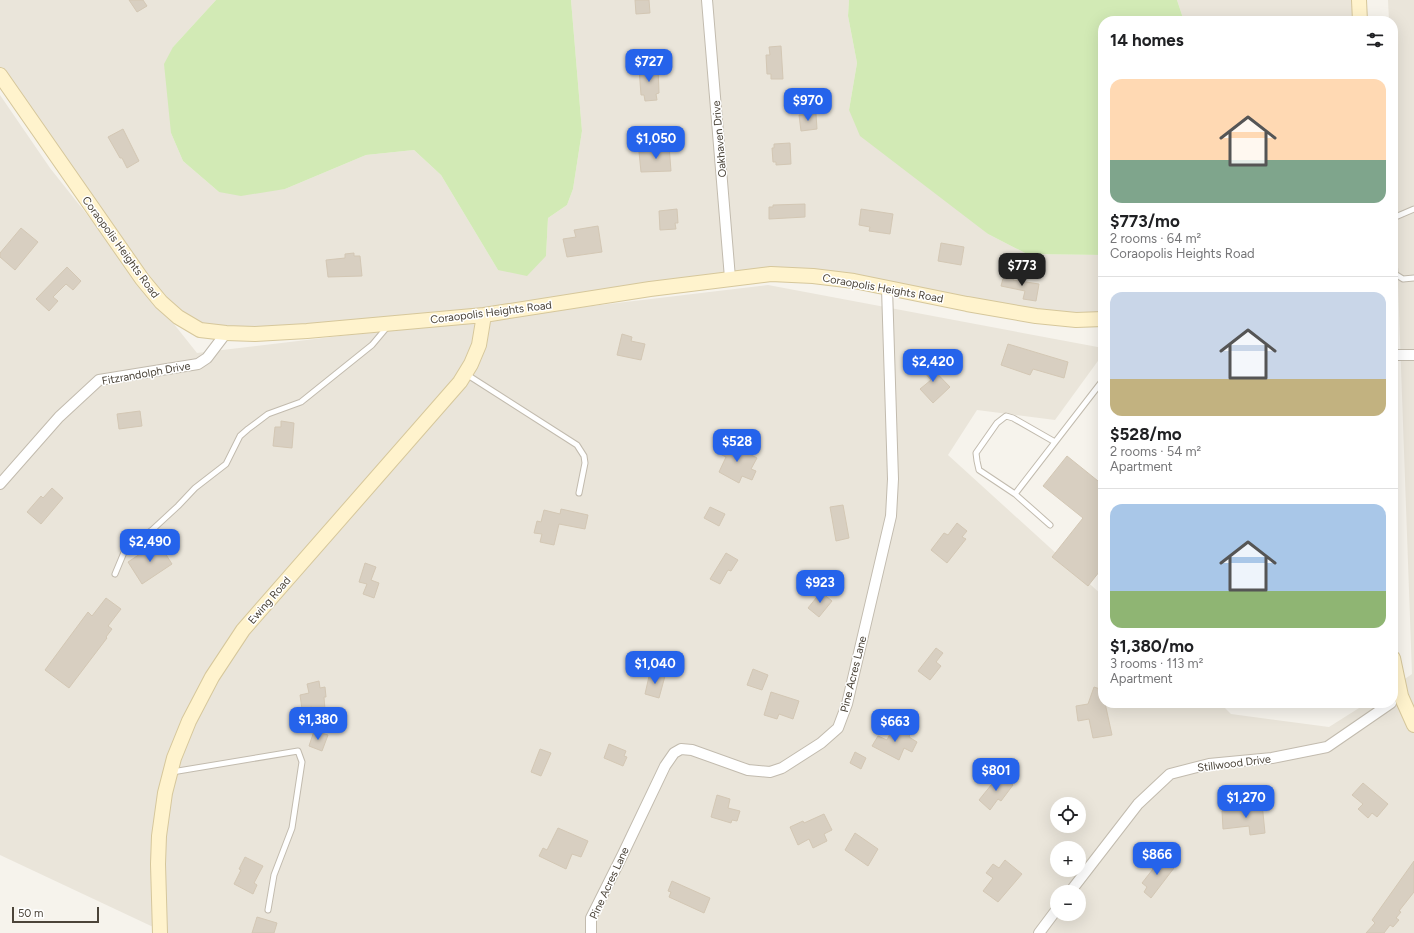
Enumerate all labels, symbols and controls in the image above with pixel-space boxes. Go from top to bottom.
icon: filters [1364,29,1386,51]
text: 14 homes [1110,30,1184,50]
pin: $727 [625,49,673,83]
text: $727 [634,54,664,69]
pin: $970 [784,88,832,122]
text: $970 [793,93,823,108]
street label: Oakhaven Drive [710,100,729,178]
icon: home [1212,105,1284,177]
pin: $1,050 [623,126,689,160]
text: $1,050 [636,131,676,146]
street label: Coraopolis Heights Road [79,194,162,301]
text: $773/mo [1110,211,1180,231]
text: 2 rooms · 64 m² [1110,231,1201,246]
text: Coraopolis Heights Road [1110,246,1255,261]
pin: $773 [998,253,1046,287]
text: $773 [1008,258,1036,273]
street label: Coraopolis Heights Road [821,271,944,306]
street label: Coraopolis Heights Road [429,299,553,326]
icon: home [1212,318,1284,390]
pin: $2,420 [900,349,966,383]
text: $2,420 [912,354,954,369]
street label: Fitzrandolph Drive [101,359,191,388]
text: $528/mo [1110,424,1182,444]
pin: $528 [713,429,761,463]
text: $528 [722,434,752,449]
text: 2 rooms · 54 m² [1110,444,1201,459]
text: Apartment [1110,459,1173,474]
pin: $2,490 [117,529,183,563]
icon: home [1212,530,1284,602]
text: $2,490 [129,534,171,549]
pin: $923 [796,570,844,604]
street label: Ewing Road [245,574,293,627]
text: $923 [805,575,835,590]
street label: Pine Acres Lane [838,635,869,714]
text: $1,380/mo [1110,636,1194,656]
pin: $1,040 [622,651,688,685]
text: $1,040 [634,656,676,671]
text: 3 rooms · 113 m² [1110,656,1203,671]
text: Apartment [1110,671,1173,686]
pin: $1,380 [285,707,351,741]
pin: $663 [871,709,919,743]
text: $1,380 [298,712,338,727]
text: $663 [880,714,910,729]
street label: Stillwood Drive [1196,753,1272,774]
pin: $801 [972,758,1020,792]
text: $801 [981,763,1011,778]
pin: $1,270 [1213,785,1279,819]
text: $1,270 [1226,790,1266,805]
map controls [1050,797,1086,921]
button: locate [1050,797,1086,833]
button: + [1050,841,1086,877]
pin: $866 [1133,842,1181,876]
street label: Pine Acres Lane [587,845,632,921]
text: $866 [1142,847,1172,862]
button: − [1050,885,1086,921]
scale bar [12,905,99,924]
text: 50 m [18,907,43,920]

